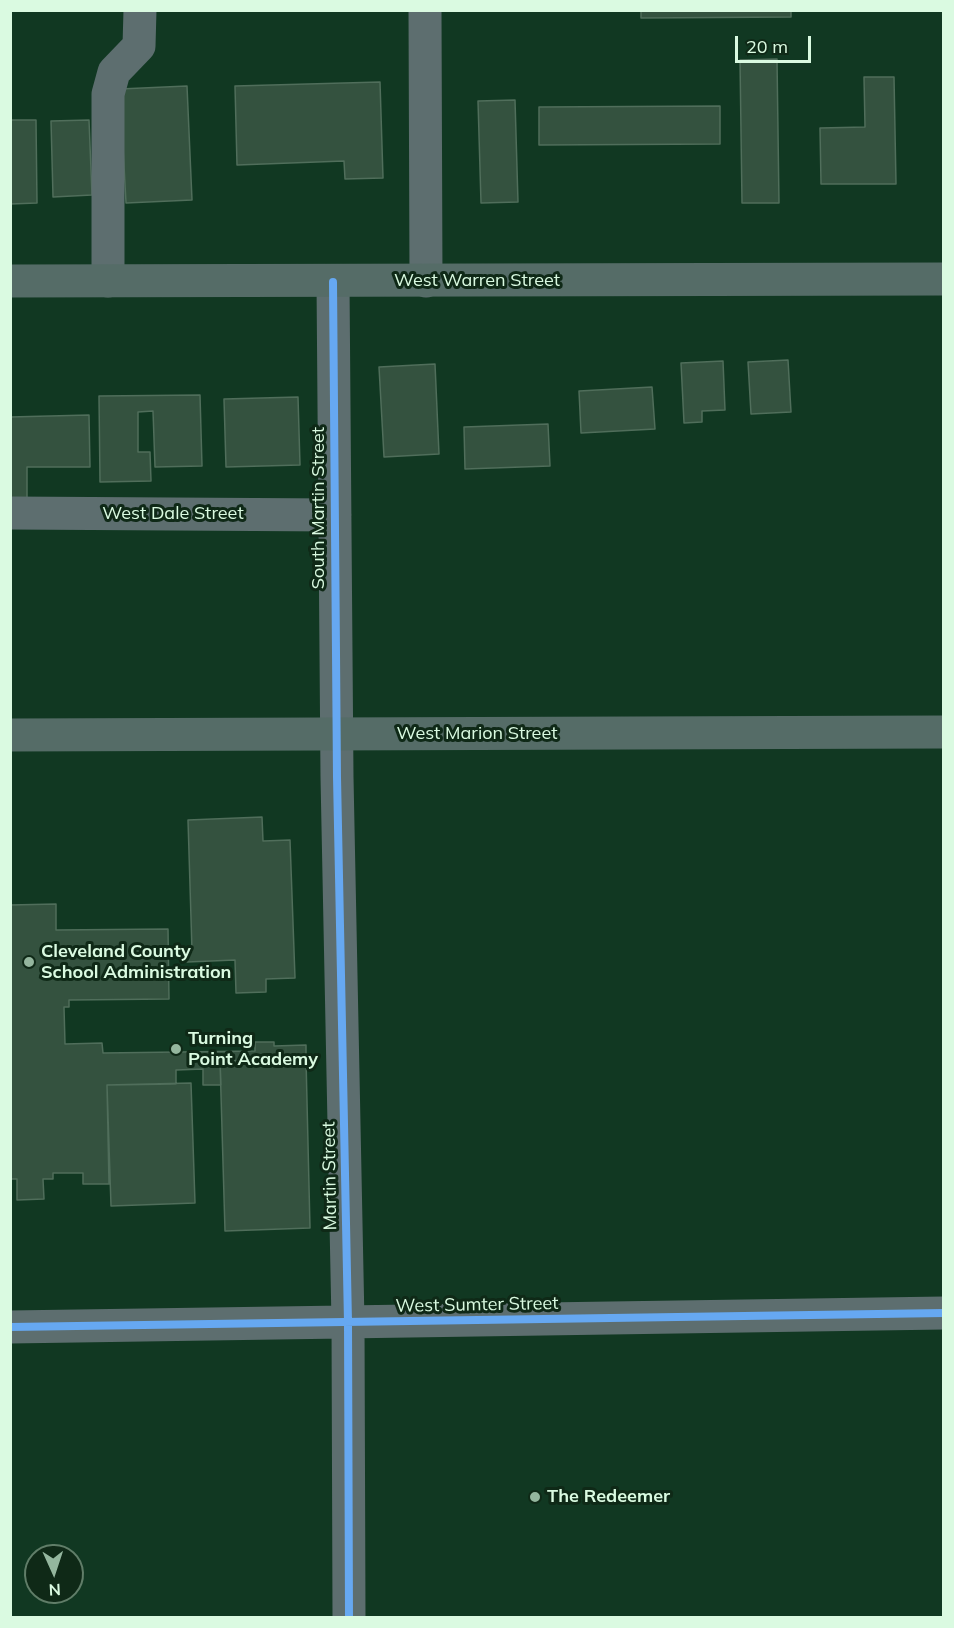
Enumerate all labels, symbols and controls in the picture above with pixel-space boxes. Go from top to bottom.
scale bar [738,24,814,62]
text: 20 m [746,35,788,58]
street label: West Warren Street [394,270,560,292]
street label: South Martin Street [308,427,330,589]
street label: West Dale Street [102,503,244,525]
street label: West Marion Street [397,723,557,745]
place label: Cleveland County School Administration [41,941,231,984]
marker: Cleveland County School Administration [22,955,36,969]
place label: Turning Point Academy [188,1028,318,1070]
marker: Turning Point Academy [169,1042,183,1056]
street label: Martin Street [318,1121,342,1231]
street label: West Sumter Street [395,1293,559,1317]
place label: The Redeemer [547,1486,670,1508]
marker: The Redeemer [528,1490,542,1504]
north arrow [24,1544,84,1604]
text: N [48,1580,61,1600]

